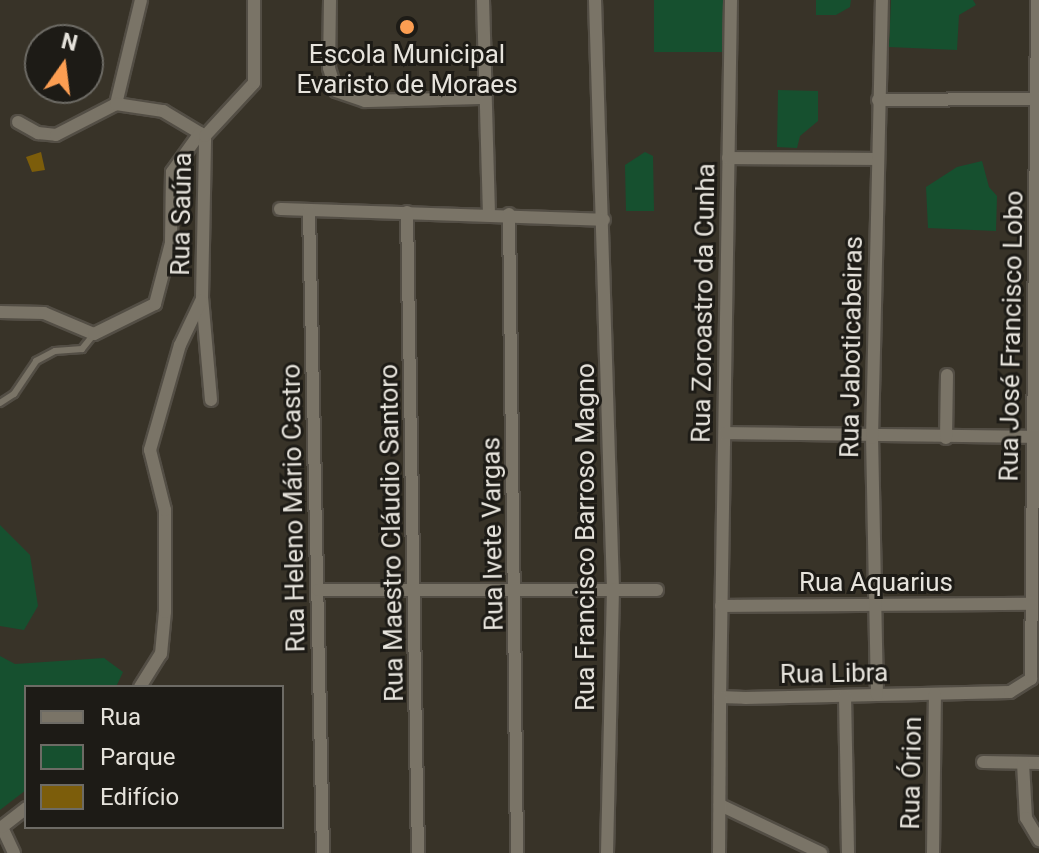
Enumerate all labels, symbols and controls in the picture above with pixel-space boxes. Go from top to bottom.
marker: Escola Municipal Evaristo de Moraes [398,18,416,36]
north arrow [24,24,104,104]
text: N [59,28,80,56]
place label: Escola Municipal Evaristo de Moraes [296,39,518,100]
street label: Rua Saúna [165,152,199,276]
street label: Rua Zoroastro da Cunha [686,163,722,443]
street label: Rua José Francisco Lobo [994,190,1030,482]
street label: Rua Jaboticabeiras [834,236,870,458]
street label: Rua Heleno Mário Castro [276,363,312,653]
street label: Rua Francisco Barroso Magno [570,363,602,711]
street label: Rua Maestro Cláudio Santoro [373,364,411,702]
street label: Rua Ivete Vargas [476,437,510,631]
street label: Rua Aquarius [799,567,953,599]
street label: Rua Libra [780,657,888,691]
legend [24,685,284,829]
text: Rua [100,703,141,731]
street label: Rua Órion [895,716,929,830]
text: Parque [100,743,176,771]
text: Edifício [100,783,179,811]

